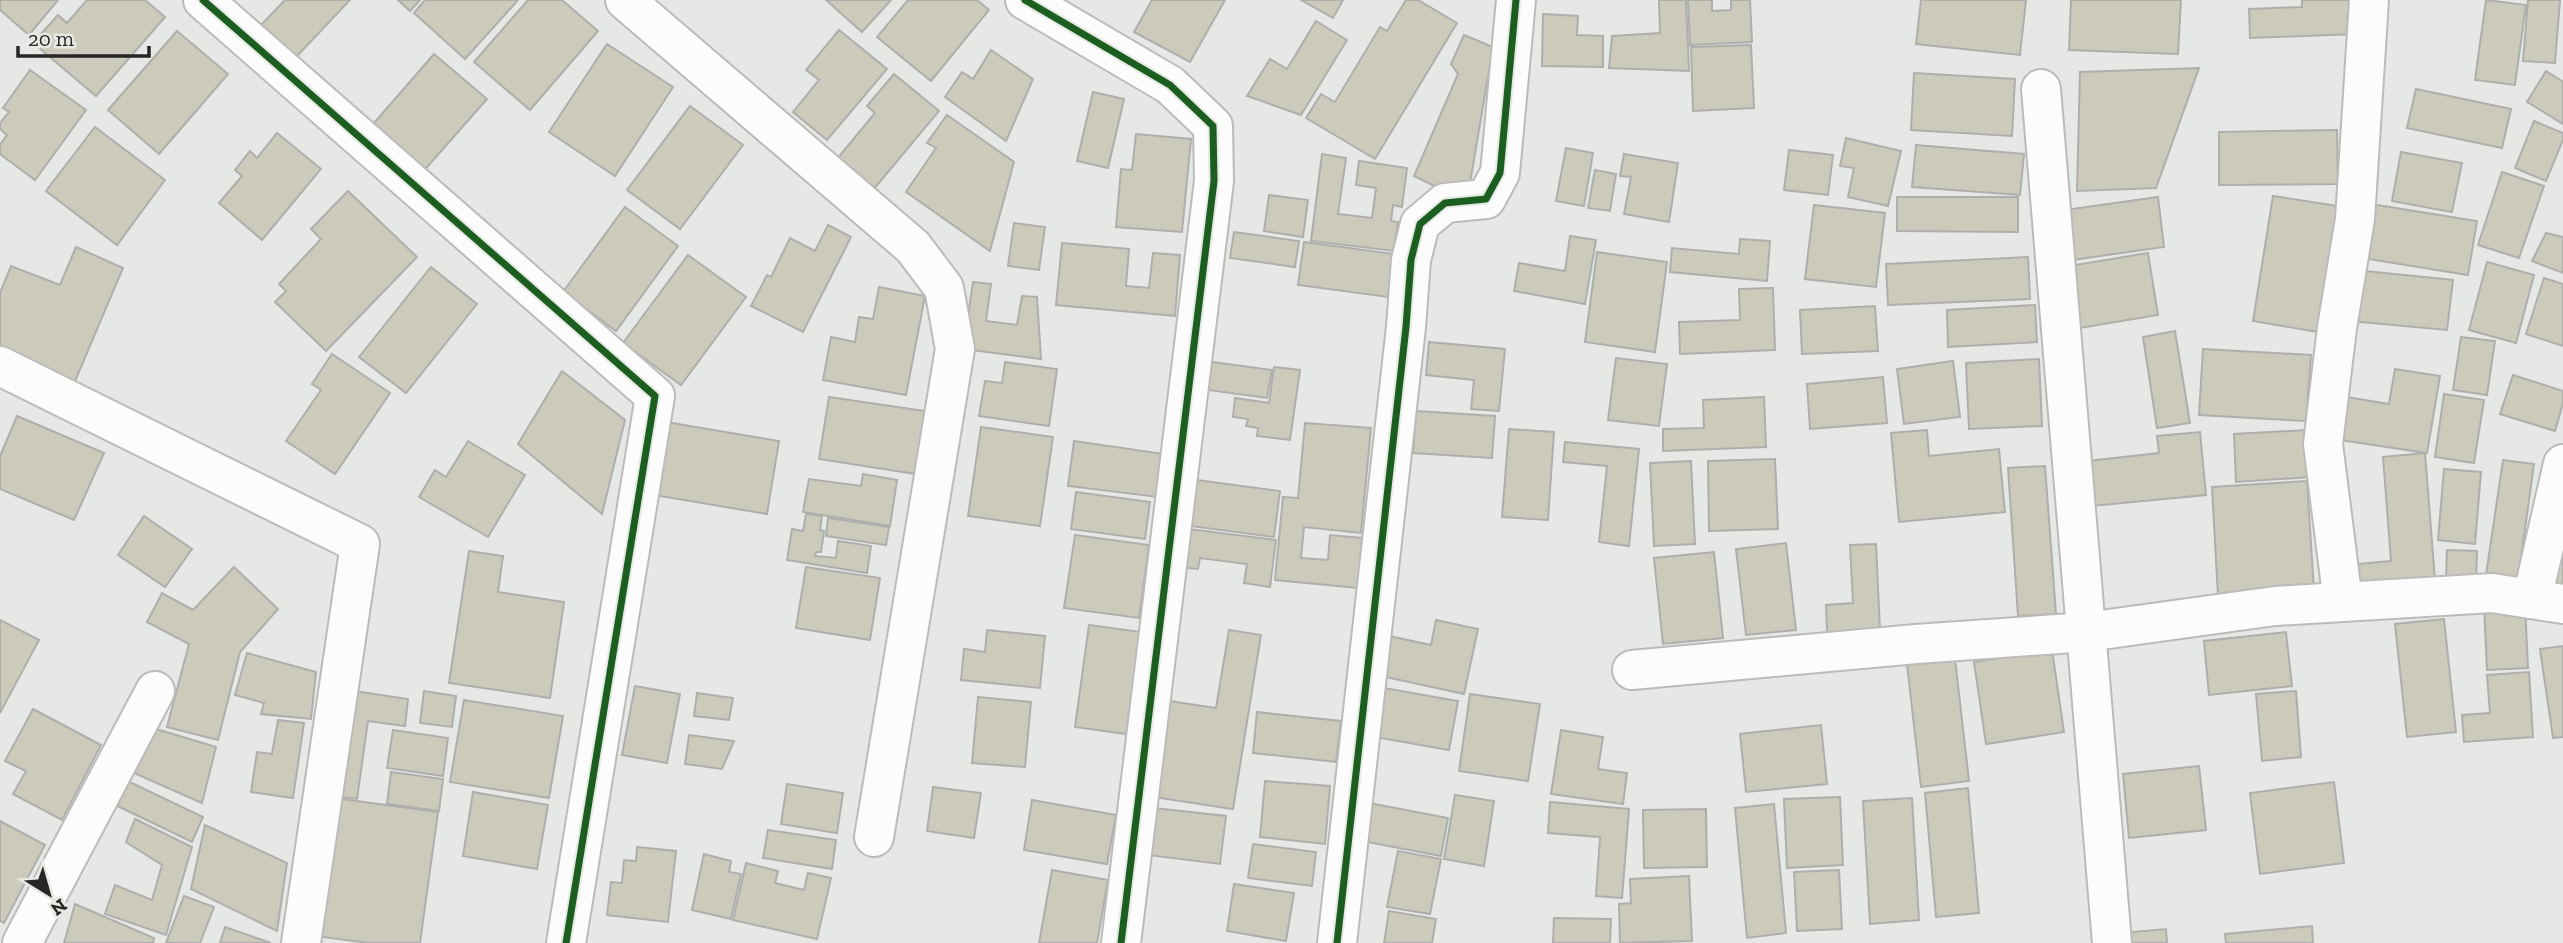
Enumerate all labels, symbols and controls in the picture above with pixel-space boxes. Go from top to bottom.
scale bar [18,14,149,58]
text: 20 m [28,26,74,51]
north arrow [14,859,84,929]
text: N [46,894,72,921]

